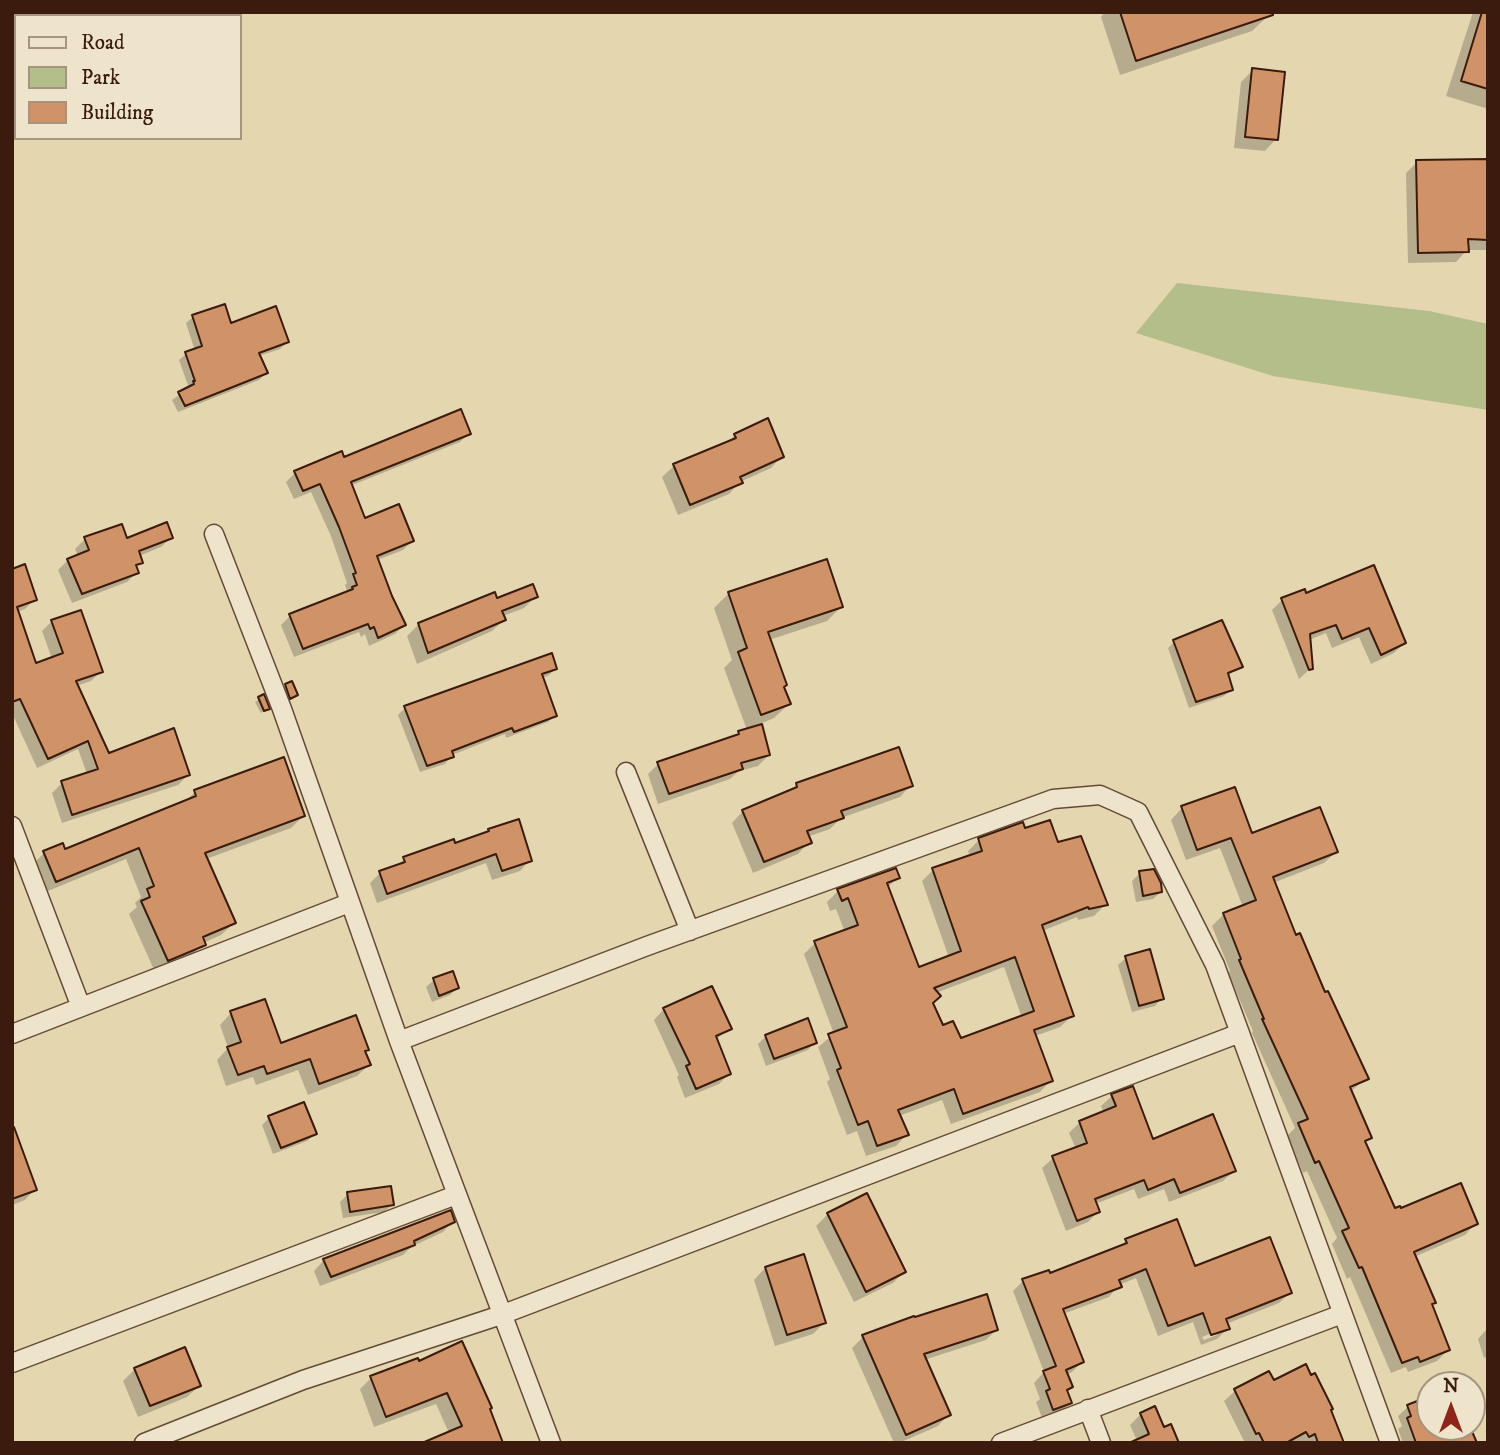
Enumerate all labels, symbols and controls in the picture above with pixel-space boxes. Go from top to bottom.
legend [14,14,242,140]
text: Road [81,30,125,56]
text: Park [81,65,120,91]
text: Building [81,100,153,126]
north arrow [1416,1371,1486,1441]
text: N [1443,1375,1459,1398]

